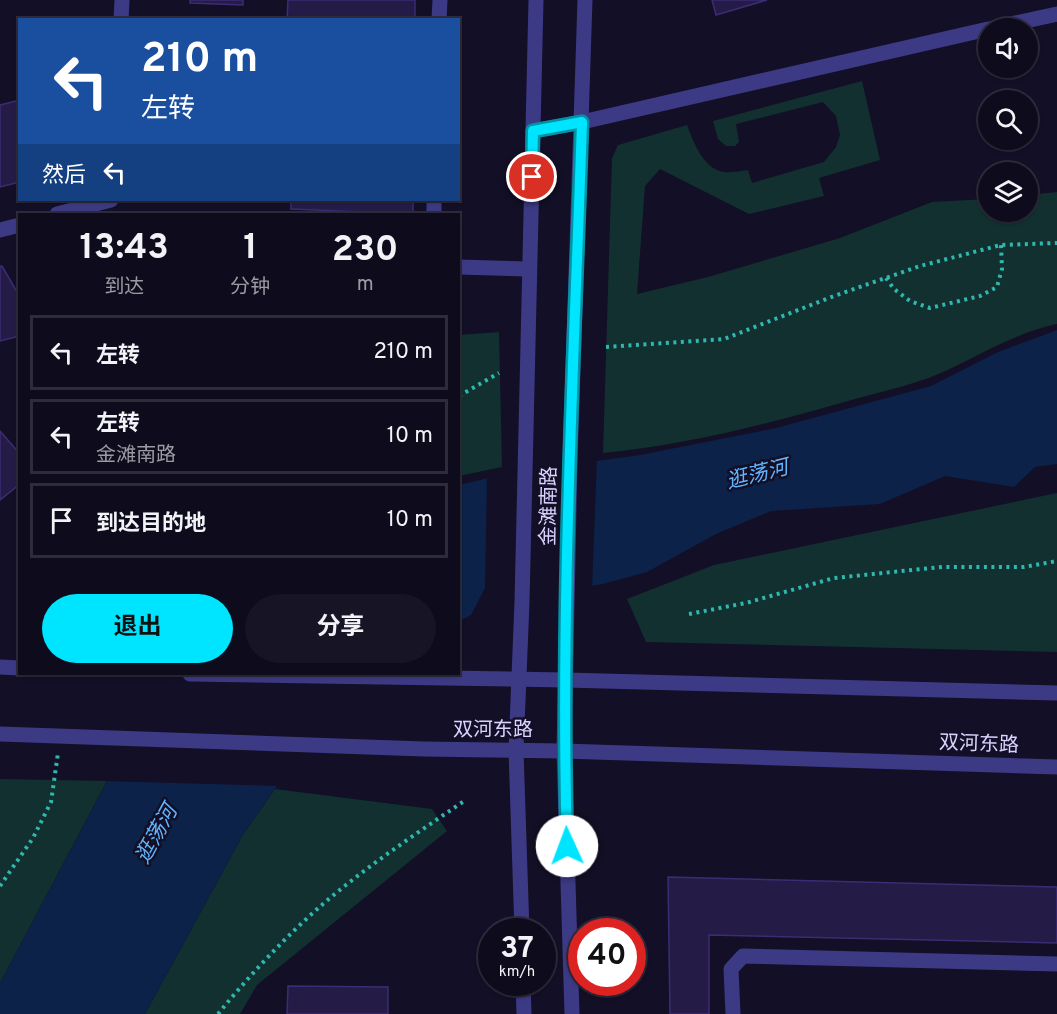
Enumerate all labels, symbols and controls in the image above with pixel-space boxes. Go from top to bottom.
map controls [978,18,1038,222]
button: sound [978,18,1038,78]
text: 210 m [141,34,258,87]
icon: left [42,42,120,120]
button: search [978,90,1038,150]
text: 左转 [141,93,195,127]
pin [506,151,557,202]
icon: left [98,156,131,189]
icon: arrive [515,160,548,193]
button: layers [978,162,1038,222]
text: 然后 [42,163,86,190]
text: 13:43 [79,226,169,272]
text: 1 [243,226,258,272]
text: 230 [332,228,399,274]
text: m [357,272,374,298]
text: 到达 [104,275,144,301]
text: 分钟 [230,275,270,301]
icon: left [45,336,78,369]
text: 210 m [373,339,433,366]
text: 左转 [96,343,140,370]
text: 左转 [96,411,140,438]
icon: left [45,420,78,453]
text: 10 m [387,423,433,450]
text: 金滩南路 [96,443,176,469]
water label: 逛荡河 [724,454,795,496]
street label: 金滩南路 [536,466,564,546]
icon: arrive [45,504,78,537]
text: 10 m [387,507,433,534]
text: 到达目的地 [96,511,206,538]
button: 退出 [42,594,233,663]
button: 分享 [245,594,436,663]
street label: 双河东路 [453,718,533,744]
street label: 双河东路 [939,731,1019,759]
water label: 逛荡河 [130,797,186,869]
position arrow [535,814,599,878]
speed limit sign: 40 [568,918,646,996]
text: 37 [500,931,534,968]
text: km/h [499,963,535,982]

